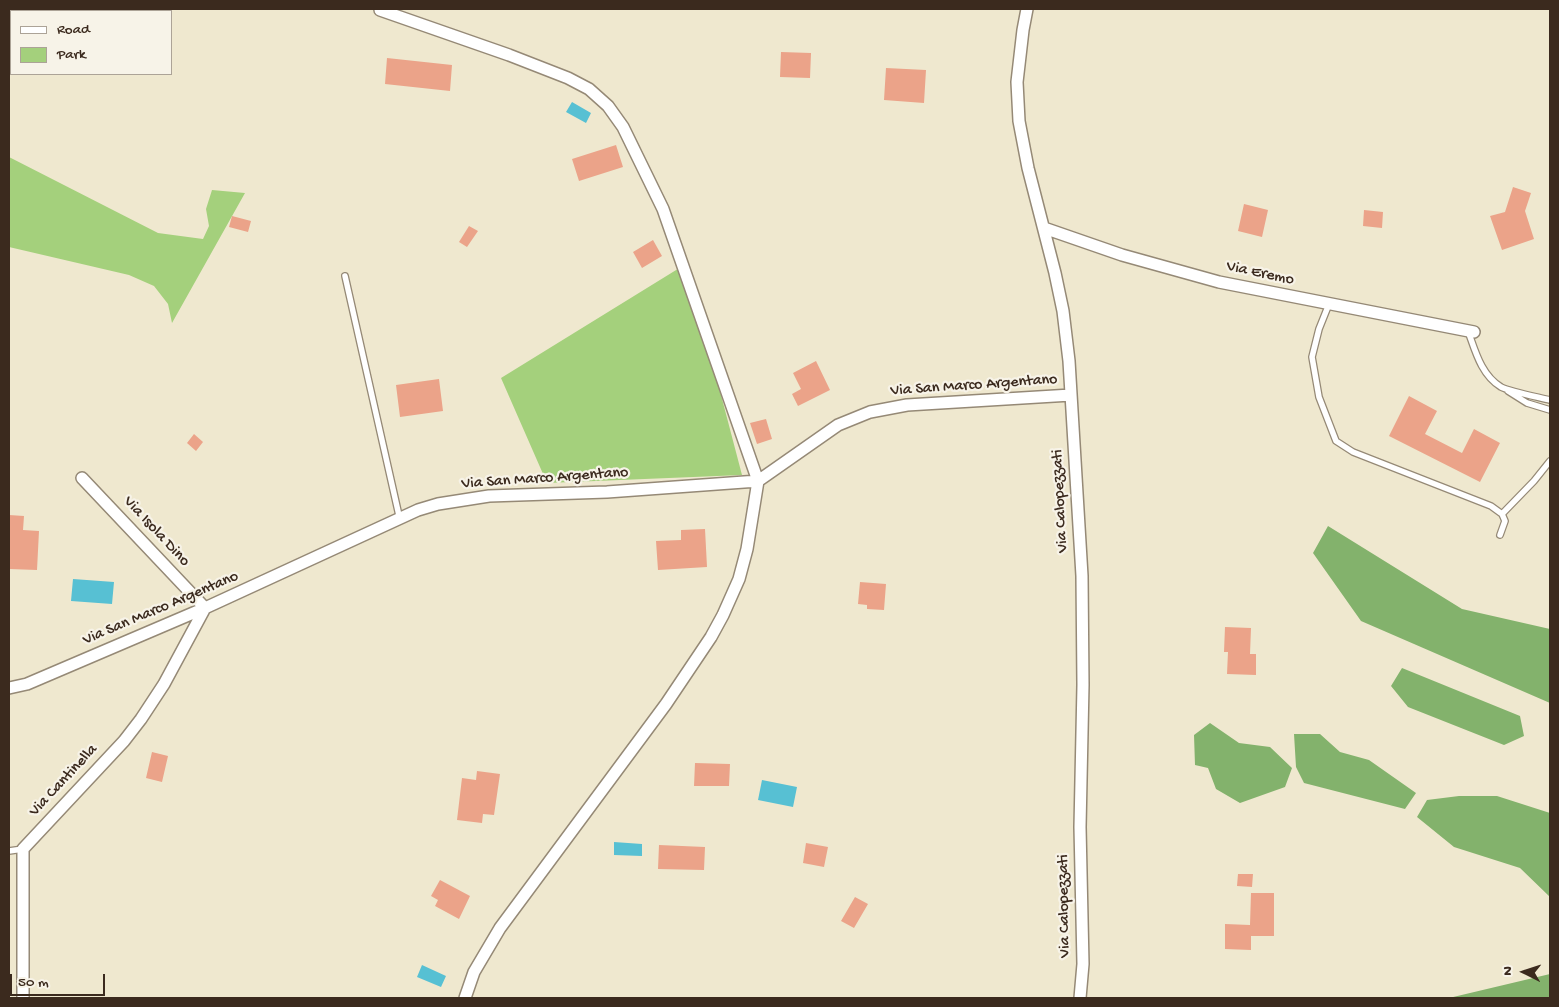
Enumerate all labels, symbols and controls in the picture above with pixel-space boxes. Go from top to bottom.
legend [10,10,172,75]
text: Road [57,21,90,39]
text: Park [57,46,86,64]
street label: Via Eremo [1224,257,1296,291]
street label: Via San Marco Argentano [890,371,1058,401]
street label: Via Calopezzati [1049,449,1073,553]
street label: Via San Marco Argentano [461,464,629,494]
street label: Via Isola Dino [119,493,193,571]
street label: Via San Marco Argentano [80,567,242,651]
street label: Via Cantinella [26,741,102,821]
street label: Via Calopezzati [1054,854,1076,958]
north arrow [1499,947,1549,997]
scale bar [12,964,108,996]
text: N [1500,966,1517,976]
text: 50 m [18,974,49,992]

